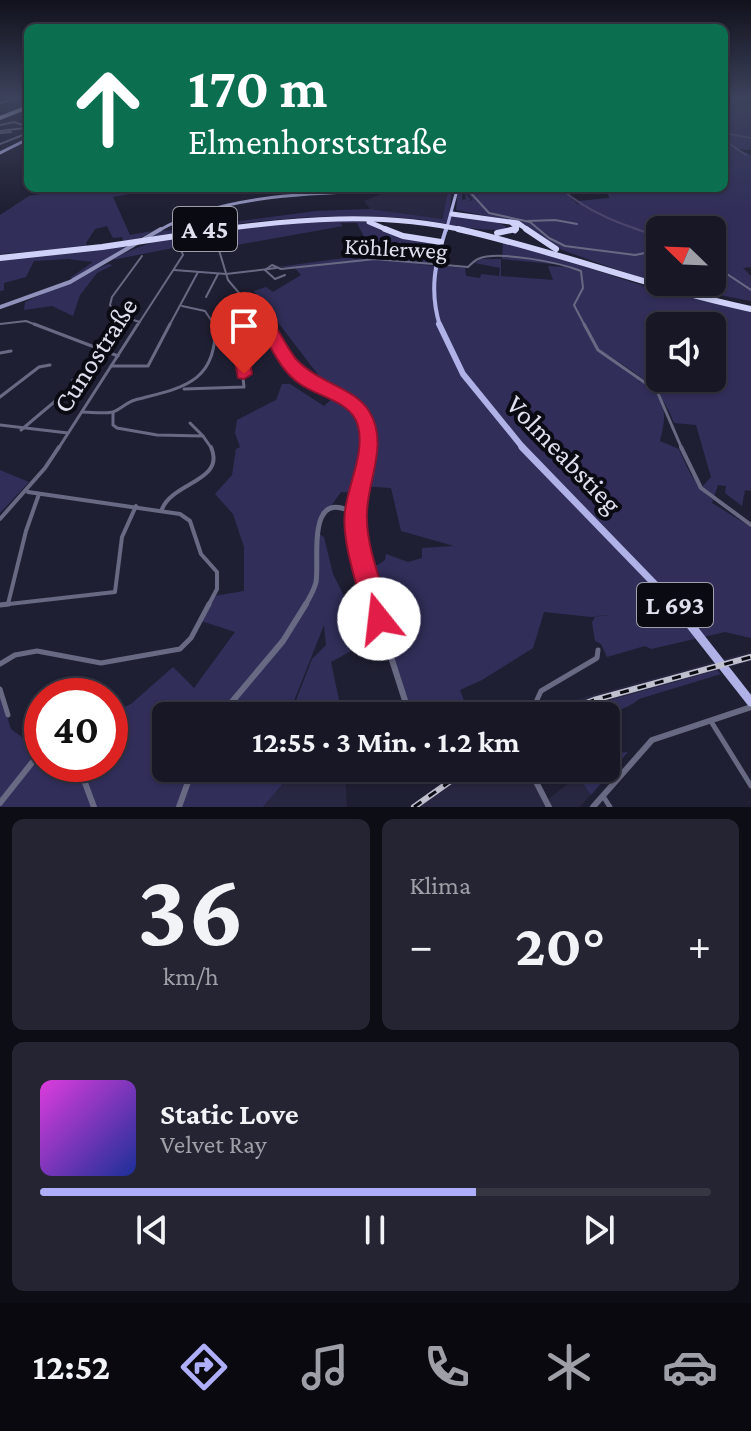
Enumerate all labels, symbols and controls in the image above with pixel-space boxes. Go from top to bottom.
icon: ahead [56,56,160,160]
text: 170 m [188,57,327,119]
text: Elmenhorststraße [188,122,447,162]
road number: A 45 [173,207,237,251]
north arrow [646,216,726,296]
map controls [646,216,726,392]
street label: Köhlerweg [344,232,449,264]
street label: Cunostraße [46,292,144,418]
pin [210,292,278,374]
icon: arrive [222,304,266,348]
button: sound [646,312,726,392]
street label: Volmeabstieg [500,389,628,520]
position arrow [337,577,421,661]
road number: L 693 [637,583,713,627]
speed limit sign: 40 [24,678,128,782]
text: 12:55 · 3 Min. · 1.2 km [252,725,520,758]
text: 36 [137,852,245,967]
text: Klima [410,871,471,900]
text: 20° [515,911,605,978]
text: − [410,921,433,969]
text: + [688,921,711,969]
text: km/h [163,962,219,991]
text: Static Love [160,1097,299,1130]
text: Velvet Ray [160,1130,267,1159]
icon: previous [130,1208,174,1252]
icon: pause [353,1208,397,1252]
icon: next [577,1208,621,1252]
icon: directions [176,1339,232,1395]
icon: music [297,1339,353,1395]
icon: phone [419,1339,475,1395]
icon: climate [541,1339,597,1395]
icon: car [662,1339,718,1395]
text: 12:52 [33,1347,110,1387]

